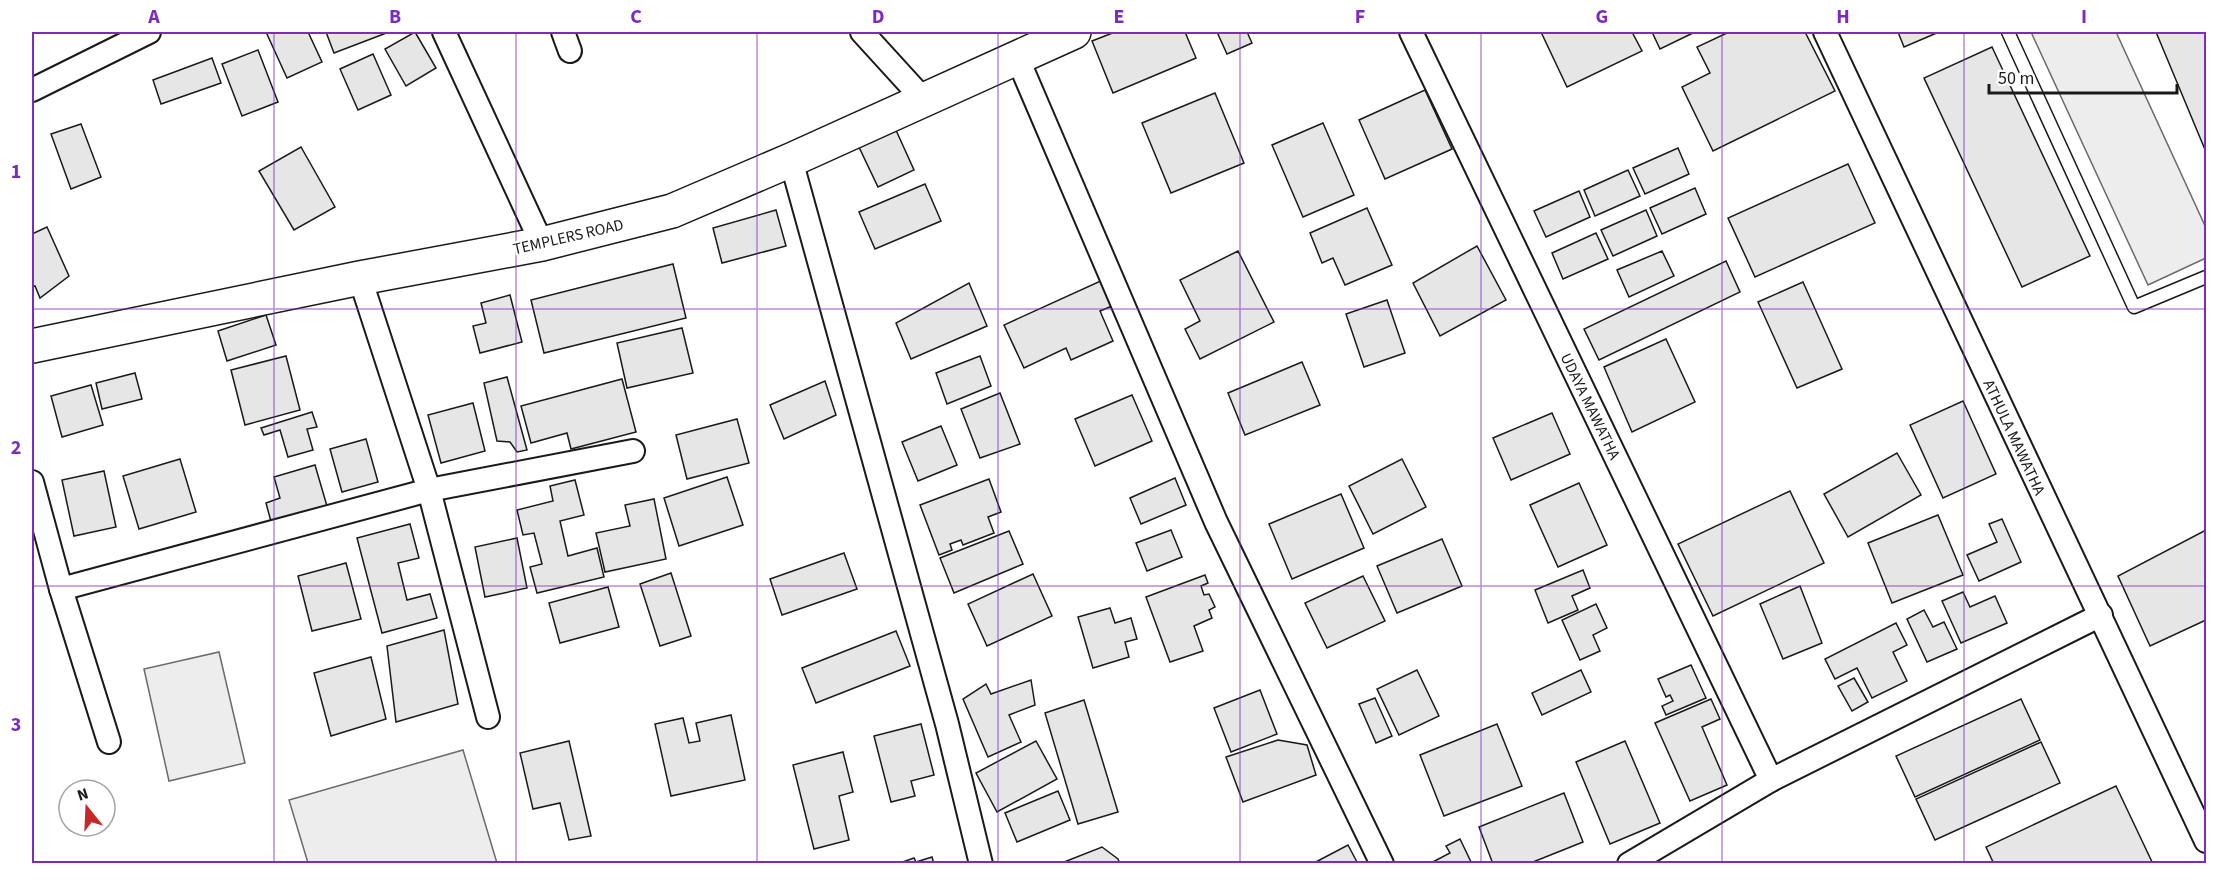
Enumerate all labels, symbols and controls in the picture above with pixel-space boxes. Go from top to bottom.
text: A [147,3,160,31]
text: B [389,3,401,31]
text: C [630,3,642,31]
text: D [872,3,884,31]
text: E [1114,3,1124,31]
text: F [1355,3,1365,31]
text: G [1596,3,1608,31]
text: H [1836,3,1850,31]
text: I [2081,3,2087,31]
scale bar [1989,57,2176,95]
text: 50 m [1998,66,2034,91]
text: 1 [11,158,21,186]
street label: TEMPLERS ROAD [511,214,626,260]
street label: UDAYA MAWATHA [1555,349,1626,464]
street label: ATHULA MAWATHA [1978,376,2051,499]
text: 2 [11,434,21,462]
text: 3 [11,711,21,739]
north arrow [57,778,117,838]
text: N [74,783,91,807]

